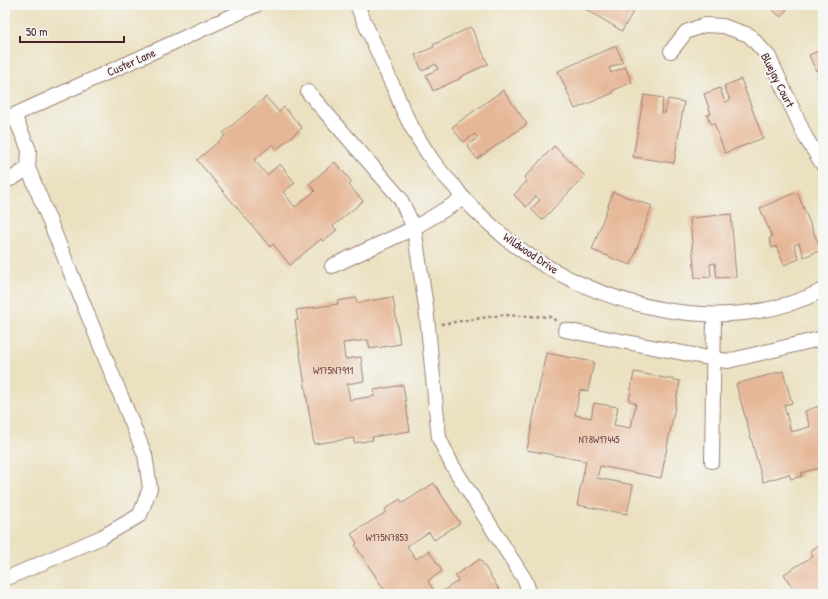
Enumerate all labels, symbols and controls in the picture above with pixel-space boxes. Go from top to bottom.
scale bar [20,18,124,44]
text: 50 m [26,23,47,40]
street label: Custer Lane [104,44,158,80]
street label: Bluejay Court [757,50,799,111]
street label: Wildwood Drive [500,228,562,278]
house number: W175N7911 [313,364,353,377]
house number: N78W17445 [578,433,620,446]
house number: W175N7853 [366,531,409,544]

